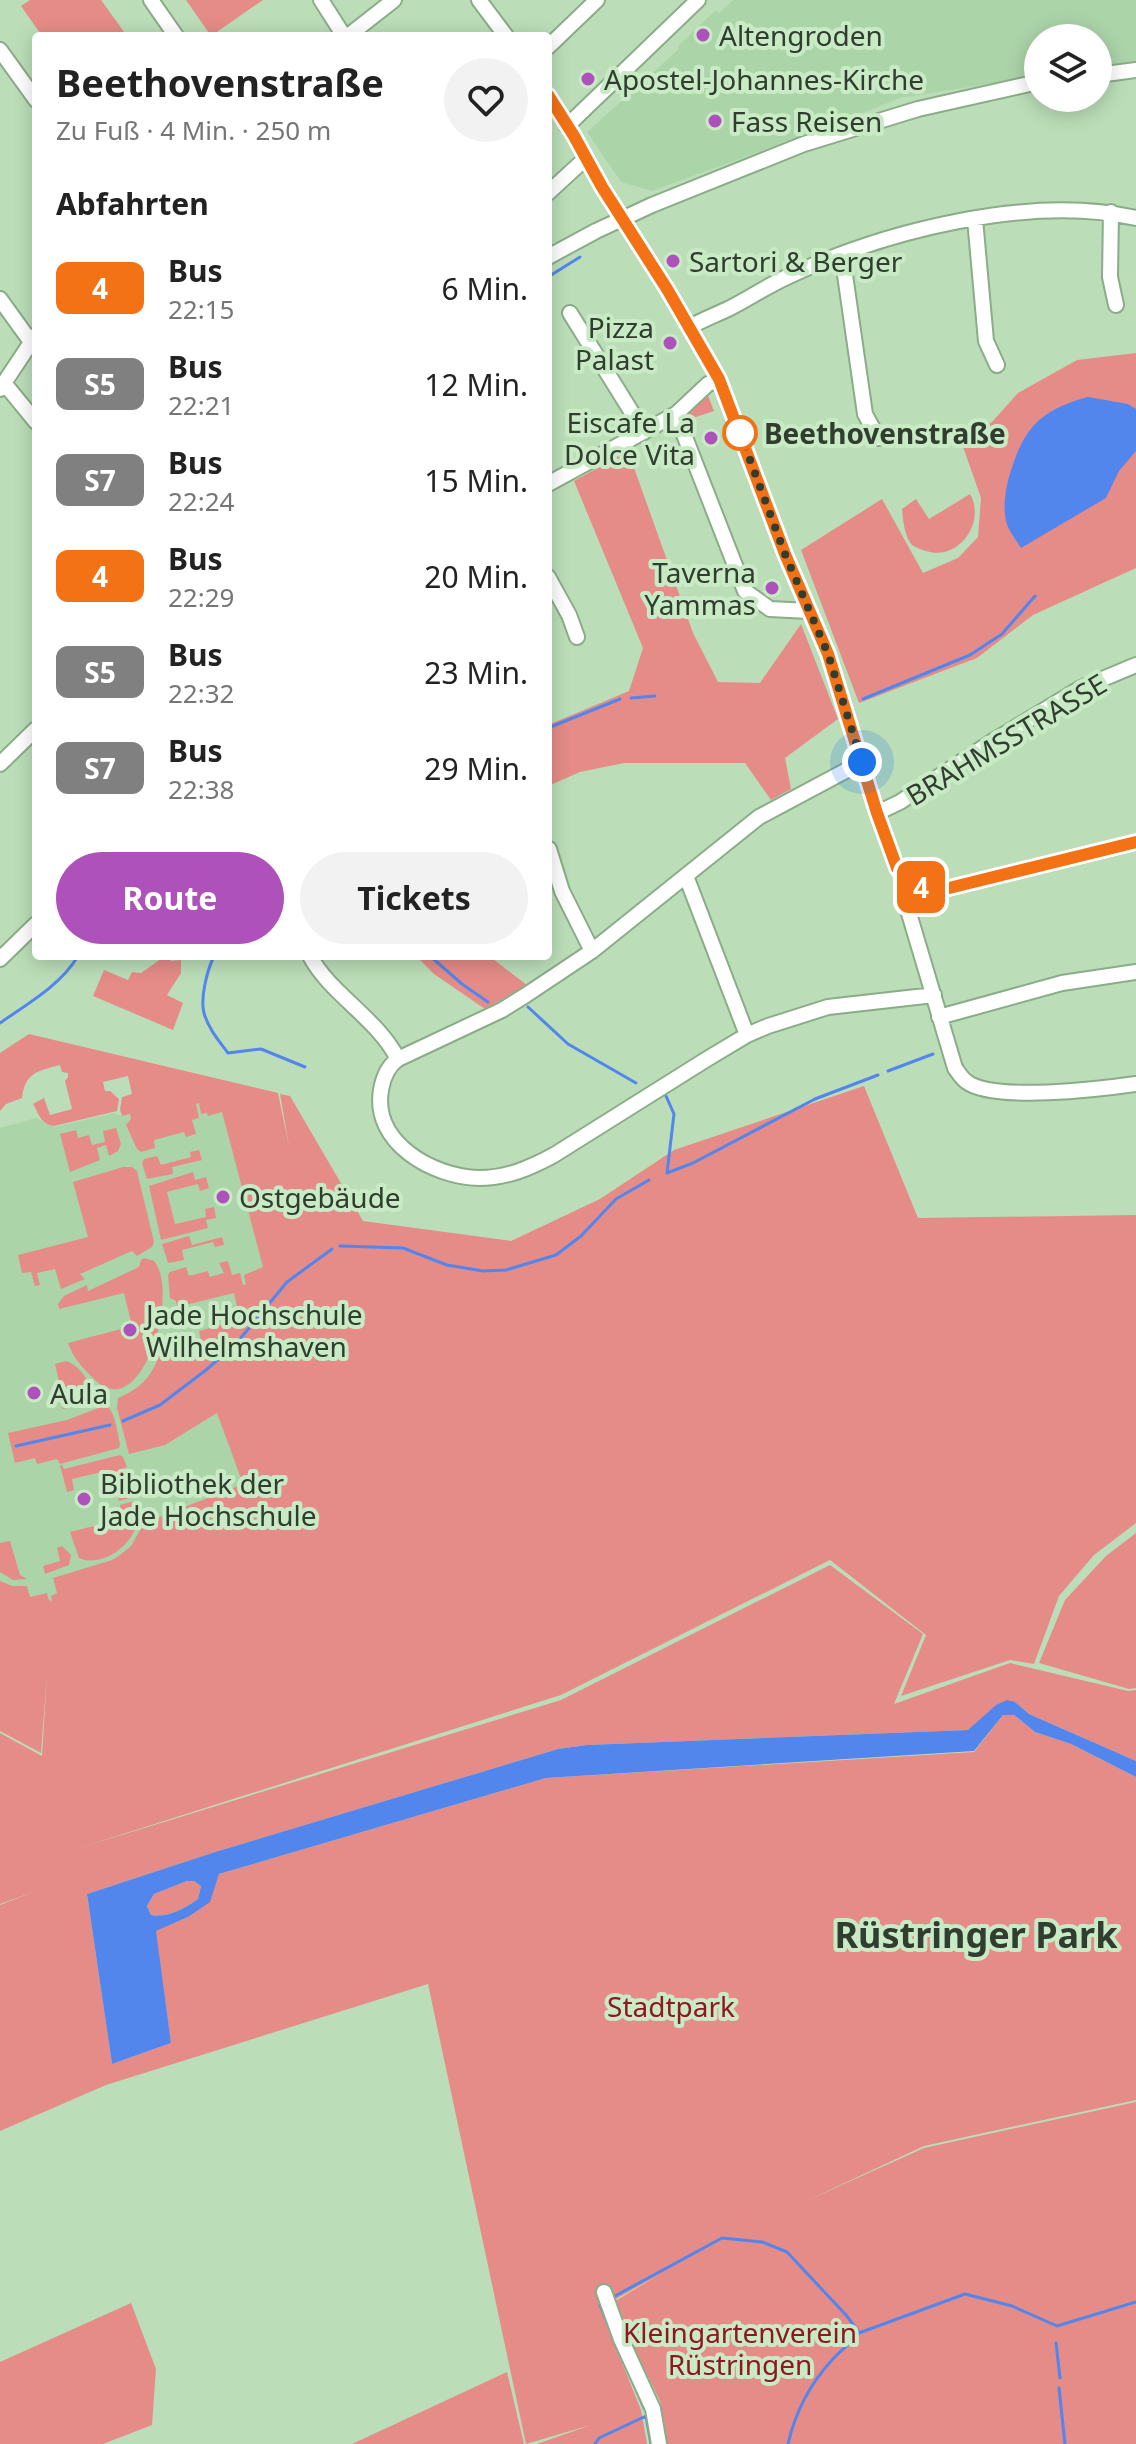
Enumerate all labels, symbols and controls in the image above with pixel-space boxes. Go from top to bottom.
place label: Altengroden [719,16,883,54]
map controls [1024,24,1112,112]
button: layers [1024,24,1112,112]
marker: Altengroden [694,26,712,44]
text: Beethovenstraße [56,56,384,108]
button: heart [444,58,528,142]
place label: Apostel-Johannes-Kirche [604,60,924,98]
marker: Apostel-Johannes-Kirche [579,70,597,88]
place label: Fass Reisen [731,102,882,140]
text: Zu Fuß · 4 Min. · 250 m [56,112,331,148]
marker: Fass Reisen [706,112,724,130]
text: Abfahrten [56,183,209,224]
place label: Sartori & Berger [689,242,903,280]
text: Bus [168,250,223,291]
marker: Sartori & Berger [664,252,682,270]
text: 6 Min. [442,268,528,309]
text: 4 [92,269,108,307]
text: 22:15 [168,291,234,327]
place label: Pizza Palast [575,308,654,378]
marker: Pizza Palast [661,334,679,352]
text: Bus [168,346,223,387]
text: 12 Min. [424,364,528,405]
text: S5 [84,365,116,403]
text: 22:21 [168,387,234,423]
place label: Eiscafe La Dolce Vita [564,403,695,473]
place label: Beethovenstraße [764,414,1006,452]
marker: Beethovenstraße [723,416,757,450]
marker: Eiscafe La Dolce Vita [702,429,720,447]
text: Bus [168,442,223,483]
text: 15 Min. [424,460,528,501]
text: S7 [84,461,116,499]
text: 22:24 [168,483,234,519]
text: Bus [168,538,223,579]
place label: Taverna Yammas [644,553,756,623]
text: 20 Min. [424,556,528,597]
text: 4 [92,557,108,595]
text: 22:29 [168,579,234,615]
marker: Taverna Yammas [763,579,781,597]
text: Bus [168,634,223,675]
text: 23 Min. [424,652,528,693]
text: S5 [84,653,116,691]
street label: BRAHMSSTRASSE [899,664,1113,814]
text: 22:32 [168,675,234,711]
text: Bus [168,730,223,771]
your location [842,742,882,782]
text: 29 Min. [424,748,528,789]
text: S7 [84,749,116,787]
text: 22:38 [168,771,234,807]
button: Route [56,852,284,944]
button: Tickets [300,852,528,944]
line badge: 4 [895,861,947,913]
text: 4 [913,868,929,906]
place label: Ostgebäude [239,1178,401,1216]
marker: Ostgebäude [214,1188,232,1206]
place label: Jade Hochschule Wilhelmshaven [143,1295,363,1365]
marker: Jade Hochschule Wilhelmshaven [121,1321,139,1339]
place label: Aula [50,1374,108,1412]
marker: Aula [25,1384,43,1402]
place label: Bibliothek der Jade Hochschule [97,1464,317,1534]
marker: Bibliothek der Jade Hochschule [75,1490,93,1508]
district label: Rüstringer Park [835,1910,1118,1959]
park label: Stadtpark [607,1987,735,2025]
park label: Kleingartenverein Rüstringen [623,2313,857,2383]

